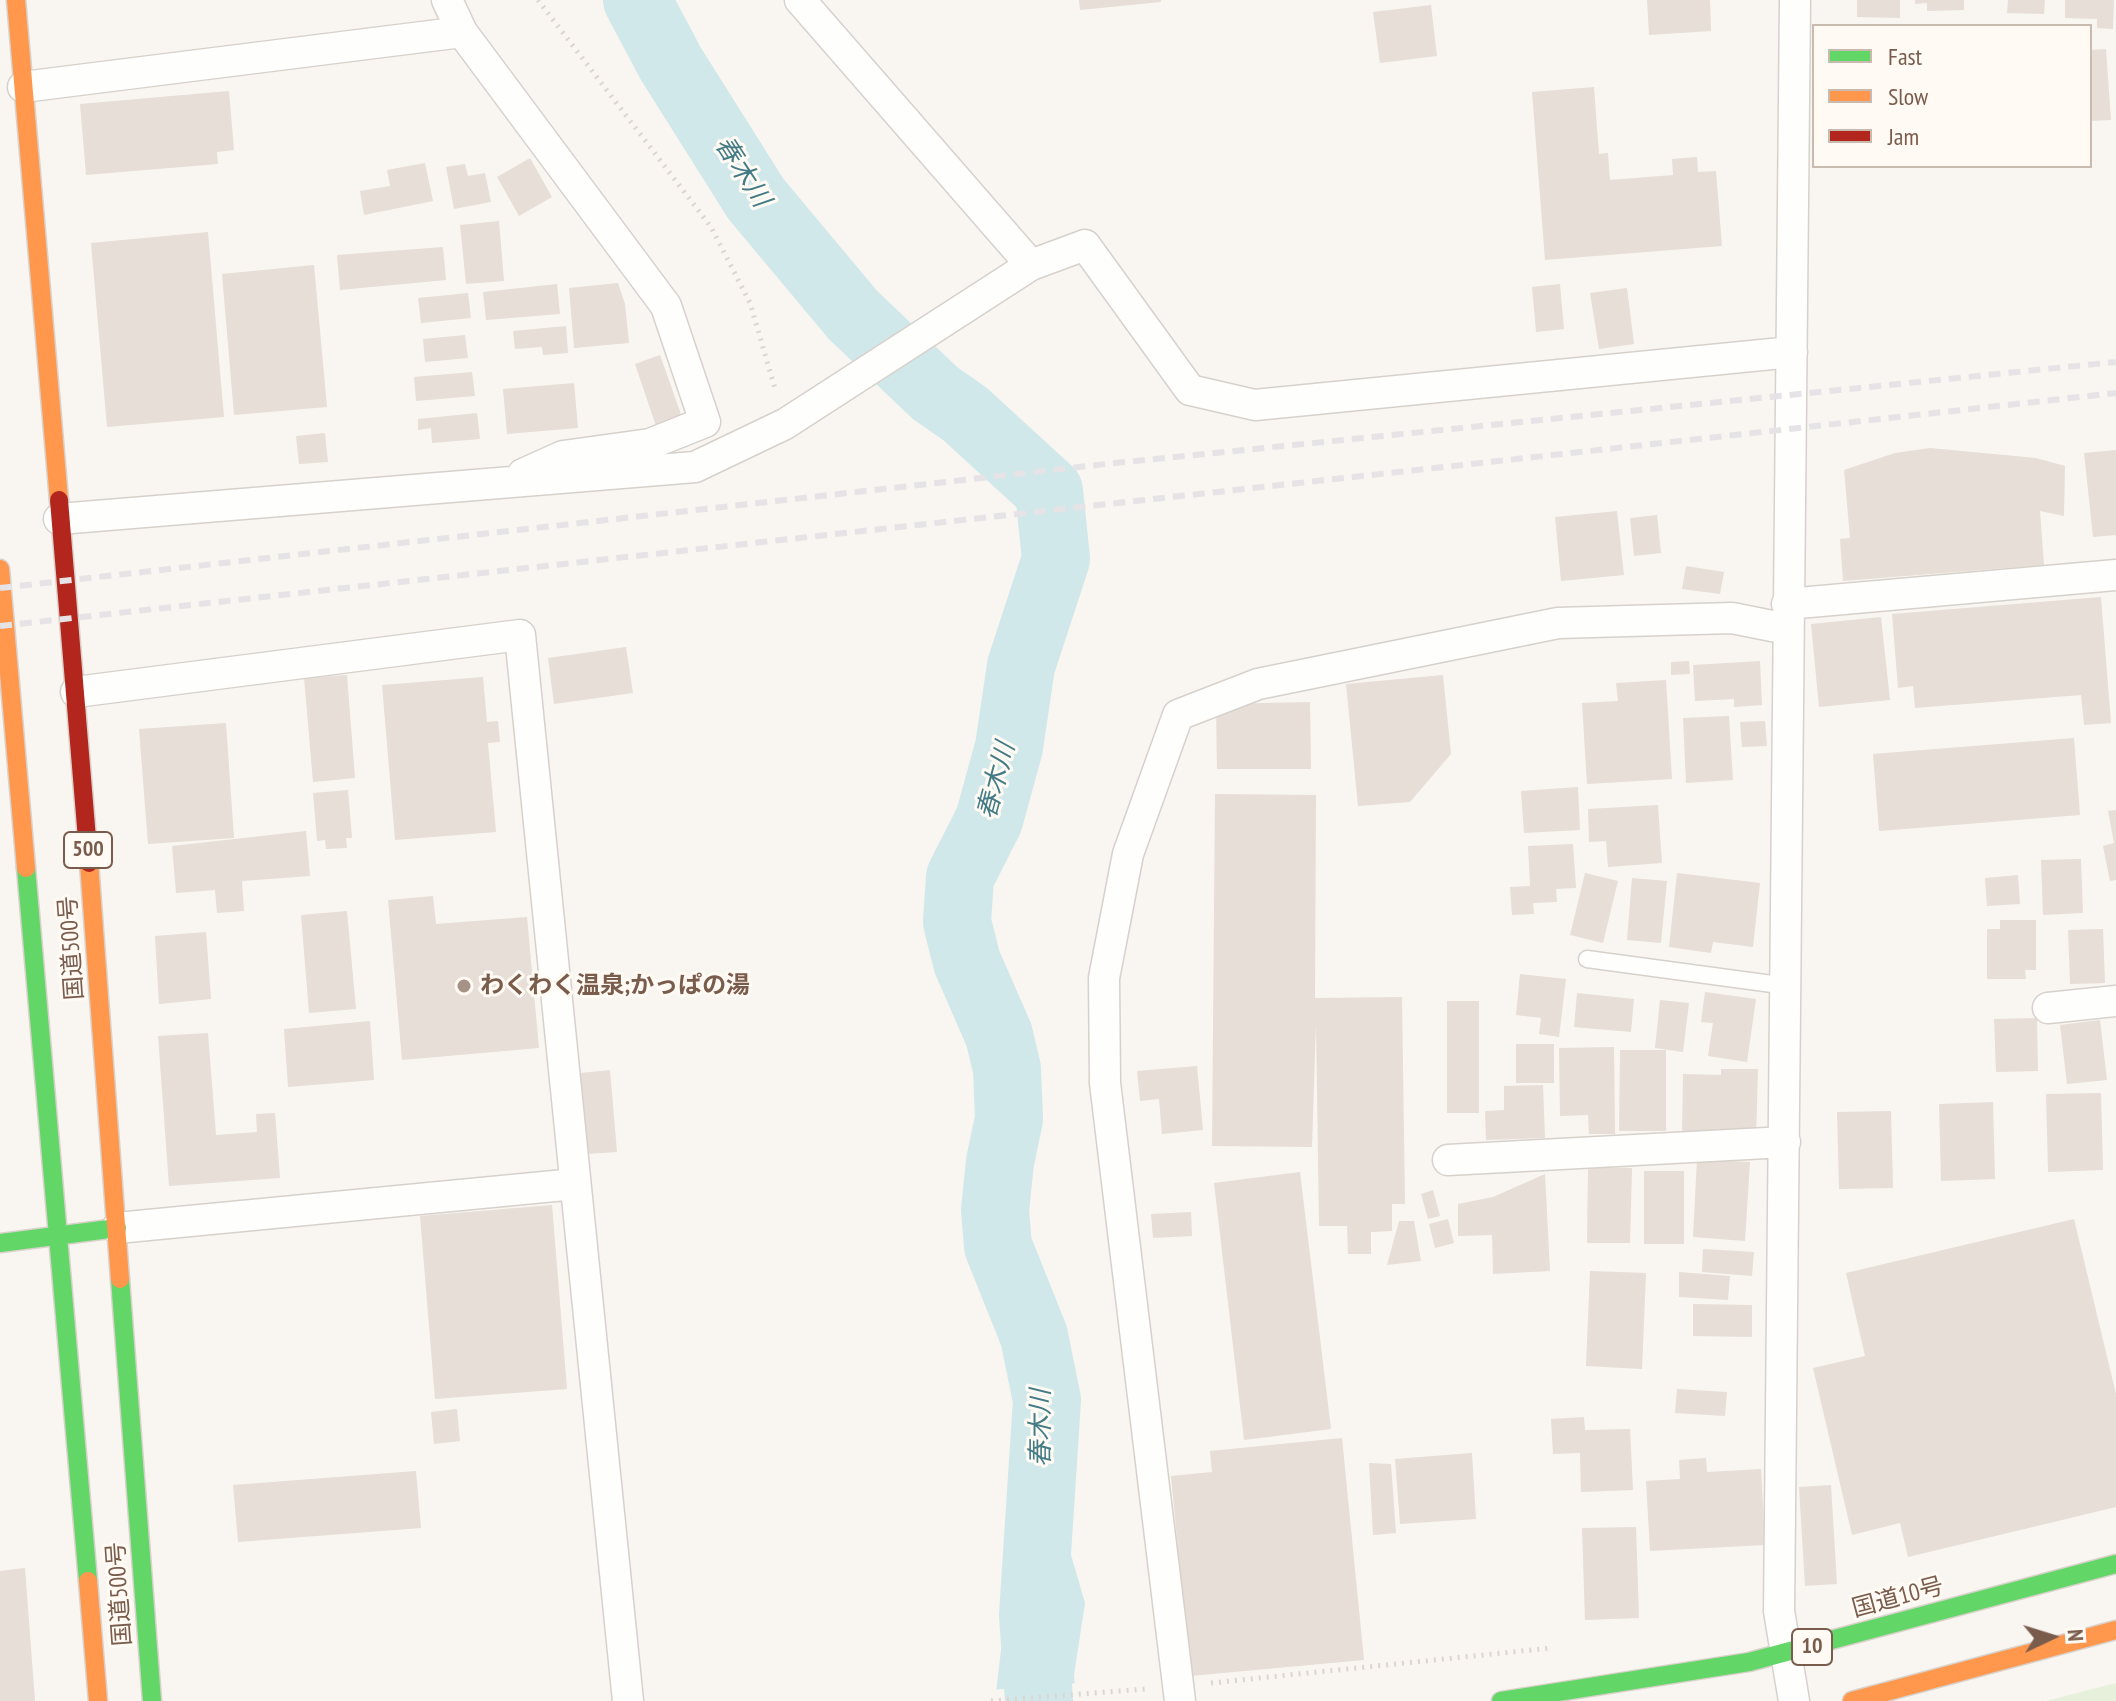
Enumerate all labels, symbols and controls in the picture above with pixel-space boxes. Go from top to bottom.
legend [1812,24,2092,168]
text: Fast [1888,41,1922,72]
text: Slow [1888,81,1928,112]
text: Jam [1888,121,1919,152]
water label: 春木川 [708,131,776,213]
water label: 春木川 [972,739,1022,823]
road number: 500 [64,832,112,868]
street label: 国道500号 [54,895,90,1001]
place label: わくわく温泉;かっぱの湯 [480,972,750,1000]
marker: わくわく温泉;かっぱの湯 [455,977,473,995]
water label: 春木川 [1026,1389,1058,1467]
street label: 国道500号 [102,1541,138,1647]
street label: 国道10号 [1849,1572,1947,1624]
north arrow [2012,1597,2092,1677]
text: N [2062,1628,2090,1642]
road number: 10 [1792,1629,1832,1665]

